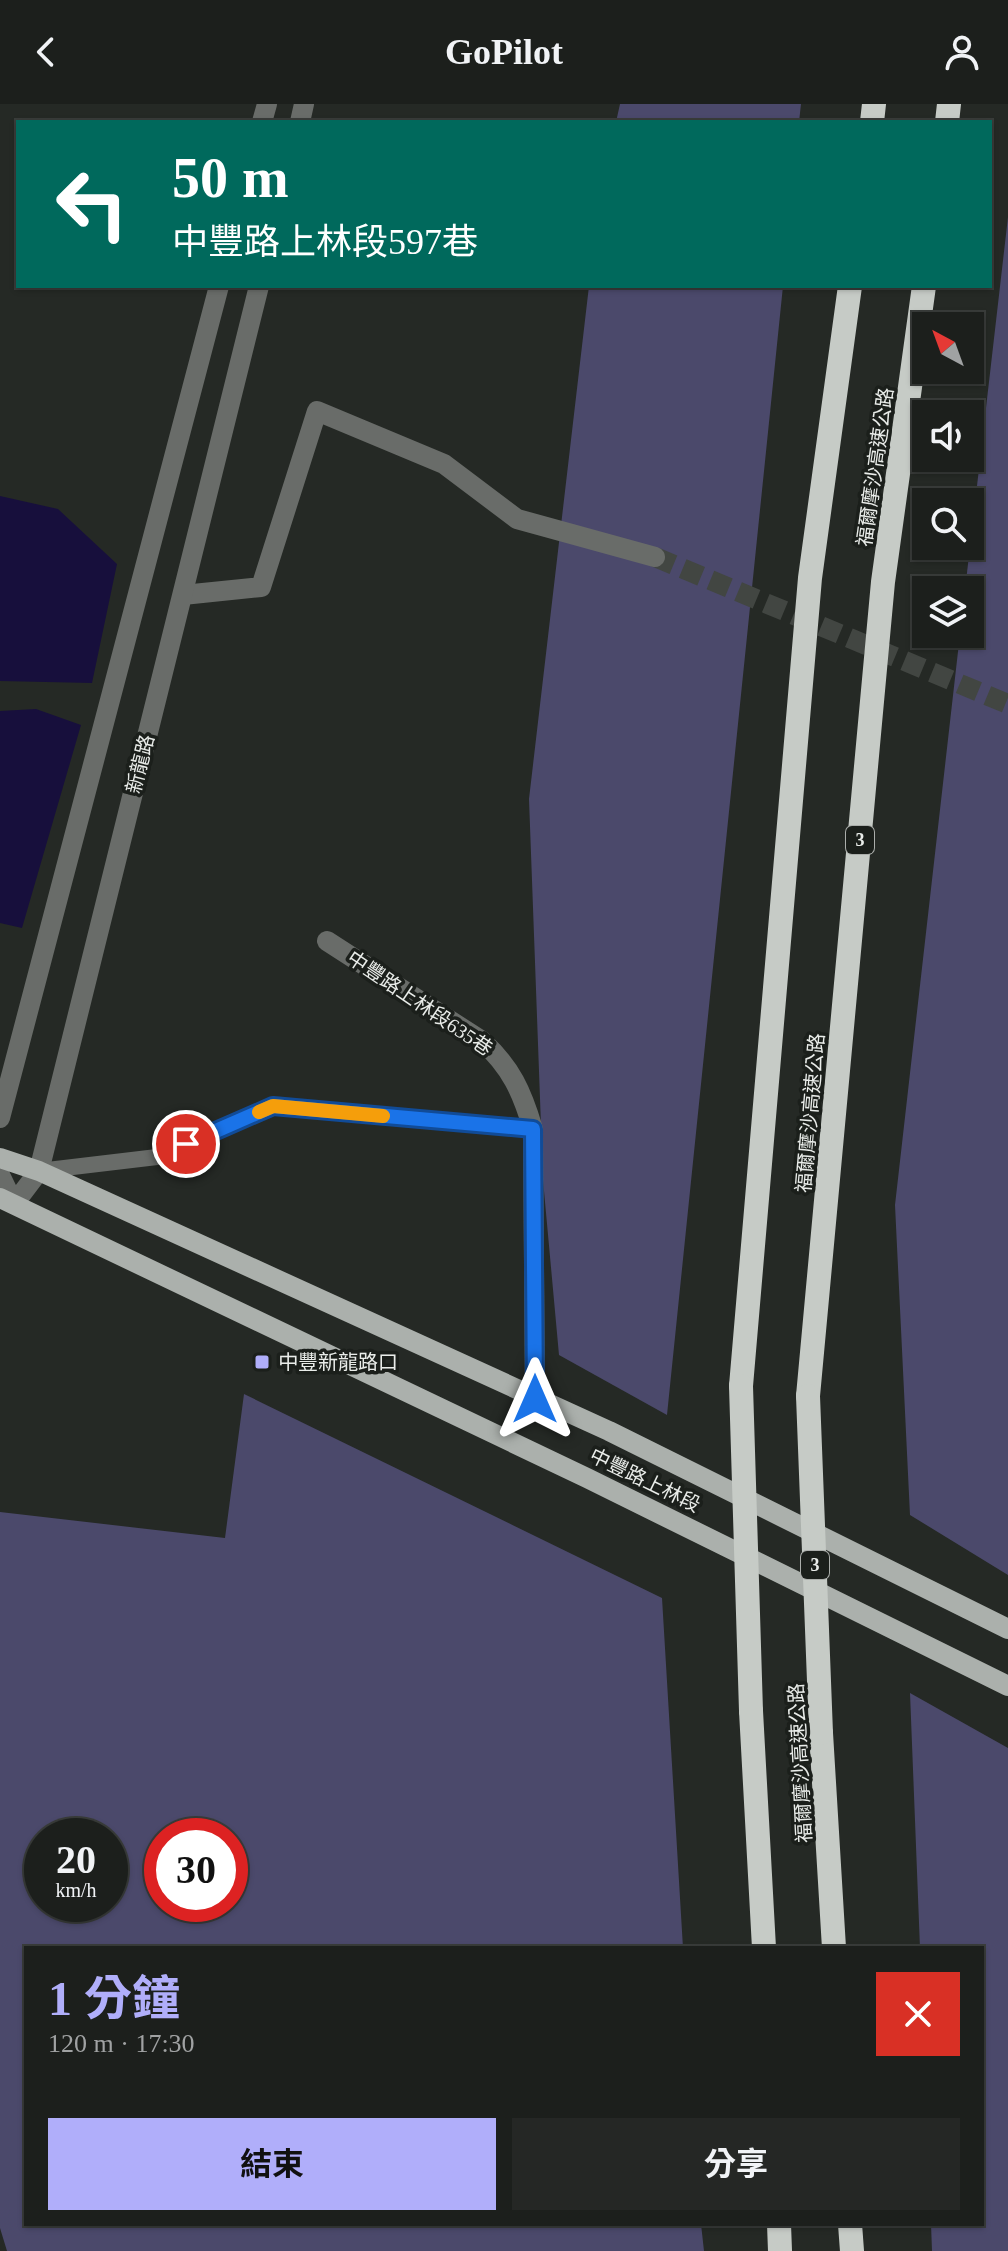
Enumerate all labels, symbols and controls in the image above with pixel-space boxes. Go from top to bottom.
icon: back [24,30,68,74]
icon: person [940,30,984,74]
text: GoPilot [445,32,563,72]
text: 50 m [172,147,289,209]
icon: left [40,152,144,256]
text: 中豐路上林段597巷 [172,222,478,262]
north arrow [912,312,984,384]
map controls [912,312,984,648]
street label: 福爾摩沙高速公路 [853,386,897,548]
button: sound [912,400,984,472]
button: search [912,488,984,560]
button: layers [912,576,984,648]
street label: 新龍路 [122,732,158,796]
road number: 3 [846,826,874,854]
street label: 中豐路上林段635巷 [343,946,497,1060]
street label: 福爾摩沙高速公路 [792,1032,828,1194]
pin [152,1110,220,1178]
icon: arrive [164,1122,208,1166]
place label: 中豐新龍路口 [278,1351,398,1373]
marker: 中豐新龍路口 [253,1353,271,1371]
position arrow [493,1357,577,1441]
street label: 中豐路上林段 [586,1444,704,1516]
road number: 3 [801,1551,829,1579]
street label: 福爾摩沙高速公路 [785,1683,815,1843]
speed limit sign: 30 [144,1818,248,1922]
text: 20 [56,1837,96,1882]
text: km/h [55,1879,97,1901]
text: 1 分鐘 [48,1972,180,2025]
button: close [876,1972,960,2056]
text: 120 m · 17:30 [48,2029,195,2058]
button: 結束 [48,2118,496,2210]
button: 分享 [512,2118,960,2210]

